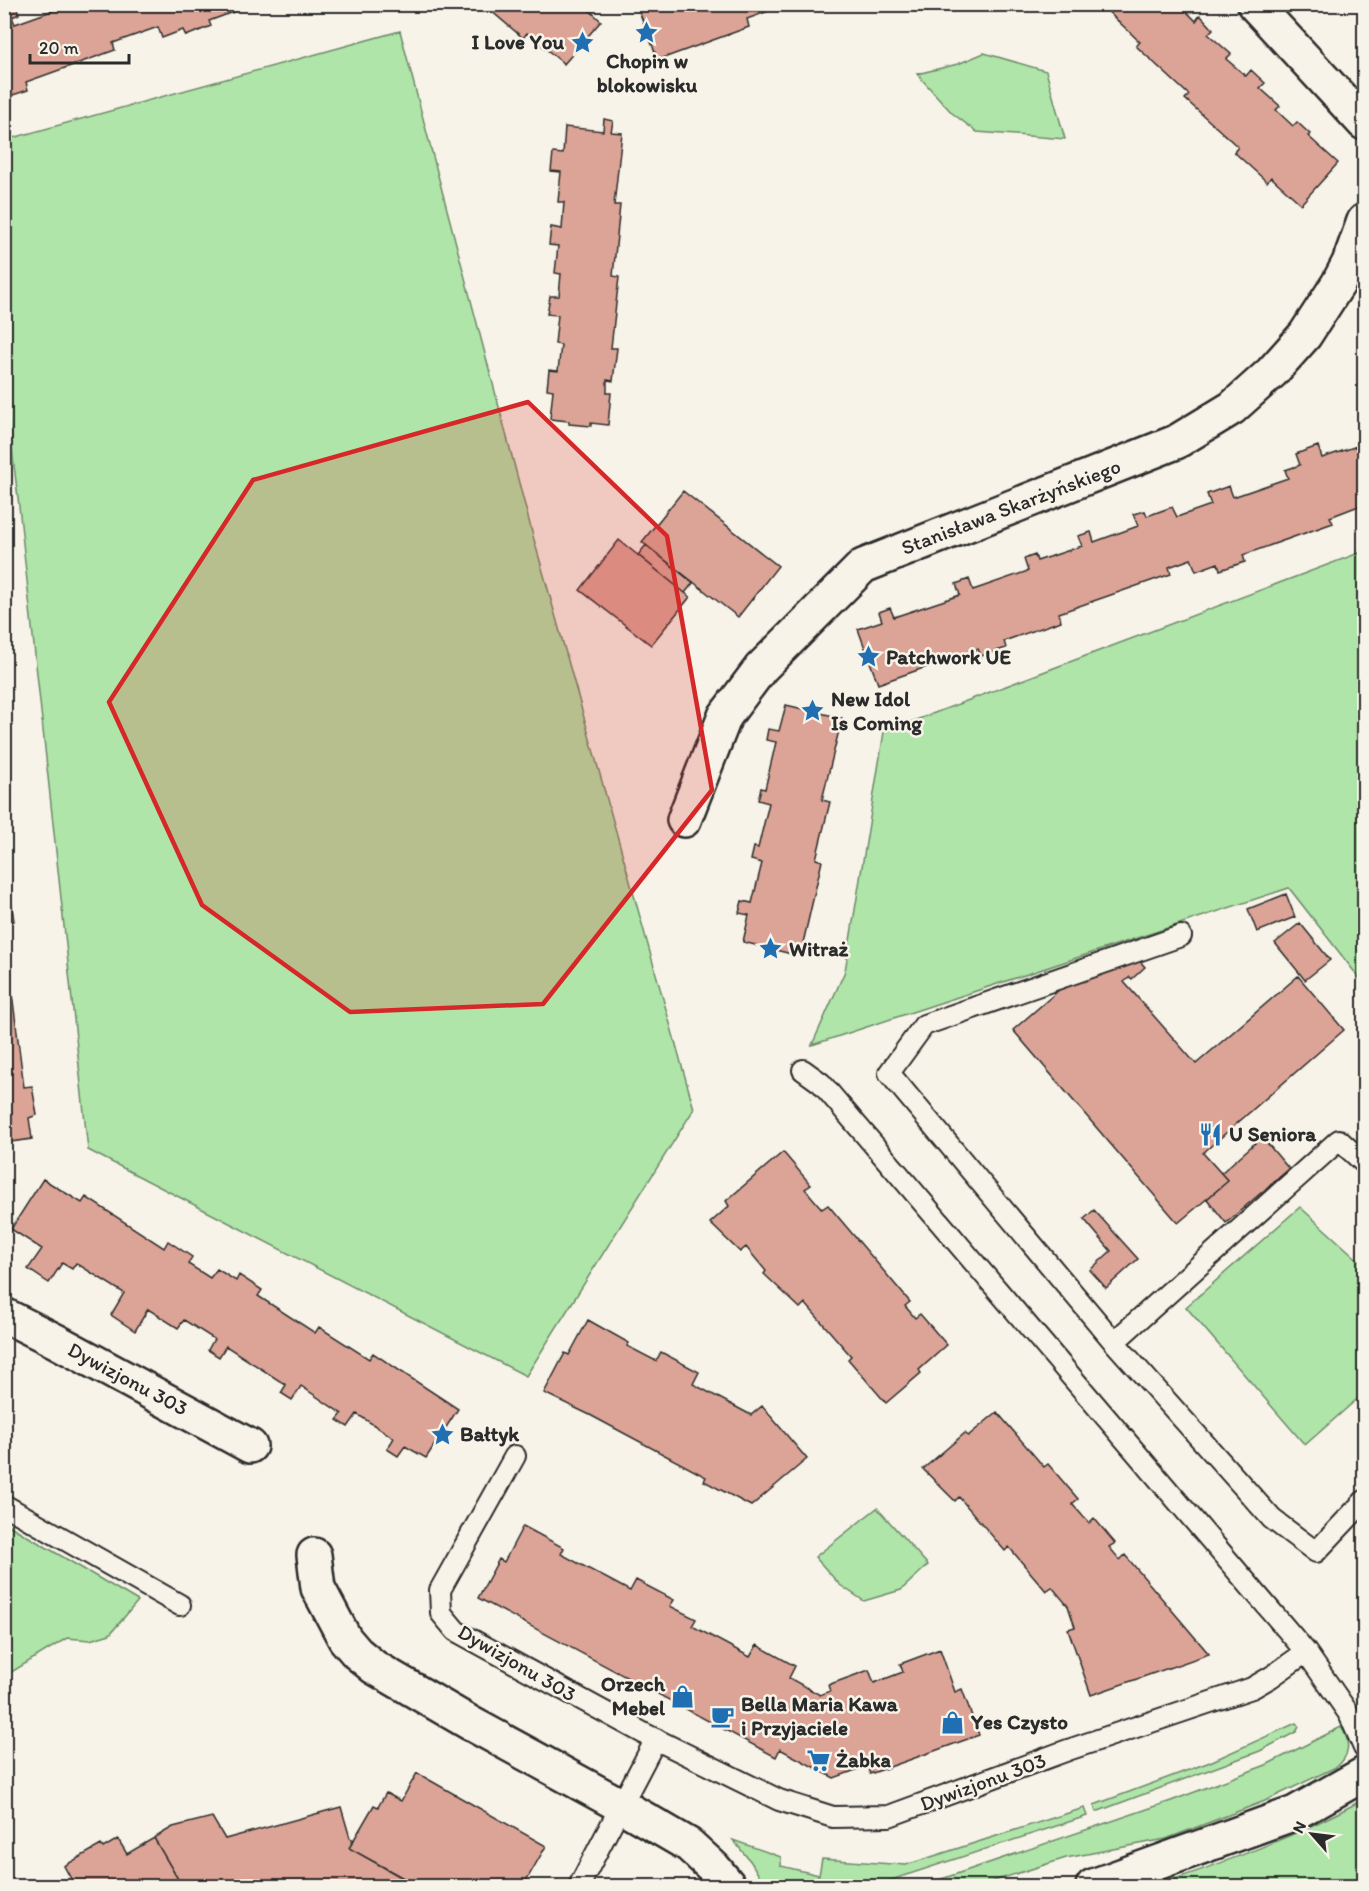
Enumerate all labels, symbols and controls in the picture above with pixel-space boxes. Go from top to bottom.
place icon: Chopin w blokowisku [634,20,660,46]
scale bar [30,27,129,65]
place label: I Love You [471,29,564,54]
place icon: I Love You [569,29,595,55]
text: 20 m [39,37,79,59]
place label: Chopin w blokowisku [597,48,698,97]
street label: Stanisława Skarżyńskiego [898,453,1124,560]
place icon: Patchwork UE [855,644,881,670]
place label: Patchwork UE [886,644,1011,669]
place label: New Idol Is Coming [831,686,923,736]
place icon: New Idol Is Coming [800,698,826,724]
place icon: Witraż [758,936,784,962]
place label: Witraż [789,936,848,961]
restaurant icon: U Seniora [1198,1121,1224,1147]
place label: U Seniora [1229,1121,1317,1146]
street label: Dywizjonu 303 [64,1336,193,1421]
place icon: Bałtyk [429,1421,455,1447]
place label: Bałtyk [460,1421,520,1447]
street label: Dywizjonu 303 [454,1619,581,1706]
place label: Orzech Mebel [601,1671,666,1720]
shop icon: Orzech Mebel [670,1683,696,1709]
place label: Bella Maria Kawa i Przyjaciele [741,1691,899,1741]
cafe icon: Bella Maria Kawa i Przyjaciele [710,1703,736,1729]
shop icon: Yes Czysto [940,1709,966,1735]
place label: Yes Czysto [970,1709,1068,1735]
supermarket icon: Żabka [805,1747,831,1773]
place label: Żabka [836,1747,892,1772]
street label: Dywizjonu 303 [916,1747,1049,1816]
north arrow [1282,1804,1342,1864]
text: N [1288,1818,1310,1836]

